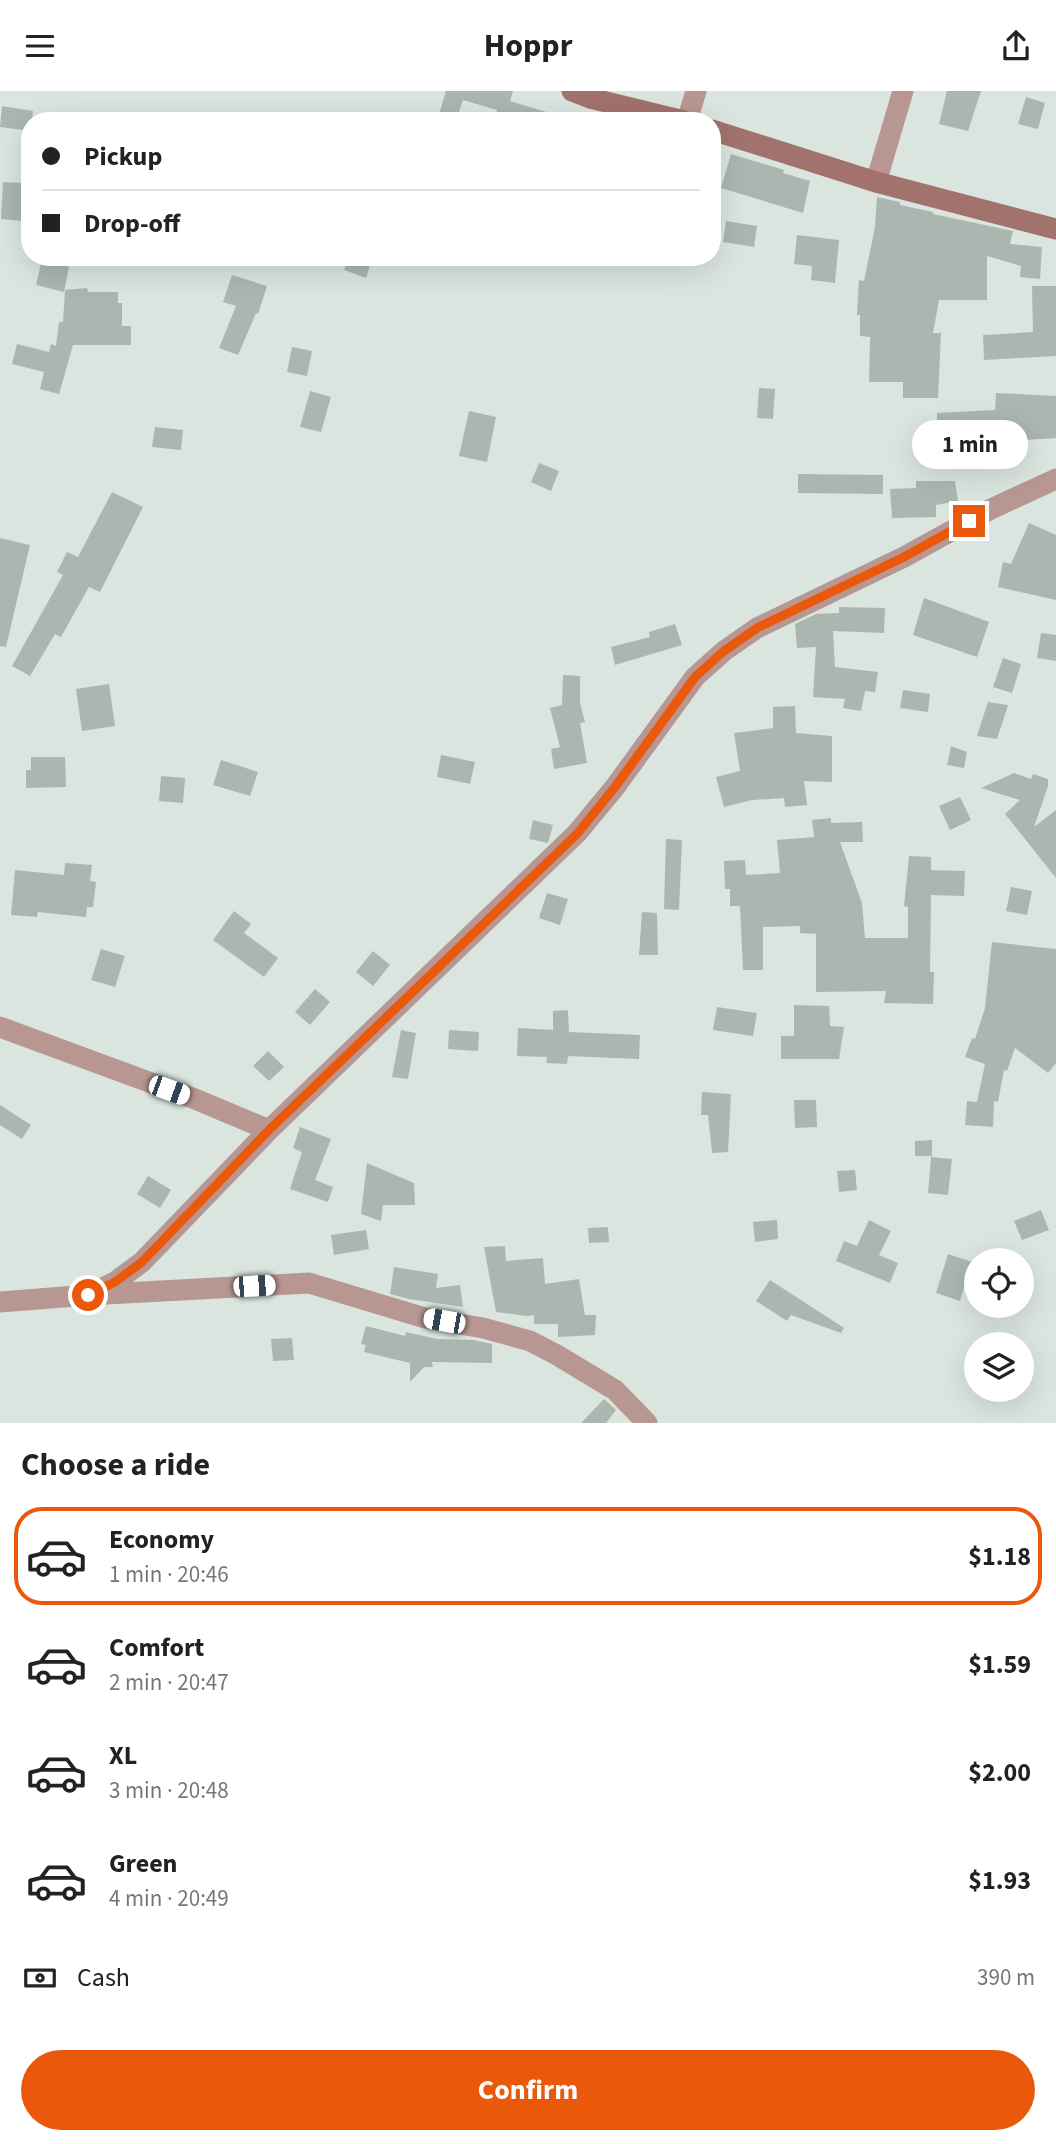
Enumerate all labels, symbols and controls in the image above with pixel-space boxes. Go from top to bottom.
text: Hoppr [484,23,572,69]
icon: menu [21,27,59,65]
icon: share [997,27,1035,65]
text: Pickup [84,138,162,175]
text: Drop-off [84,205,180,242]
callout: 1 min [911,419,1027,469]
text: 1 min [942,428,998,461]
route end [953,505,985,537]
car [146,1073,193,1107]
map controls [964,1248,1034,1402]
button: locate [964,1248,1034,1318]
car [233,1274,276,1298]
route start [72,1279,104,1311]
car [422,1307,467,1335]
button: layers [964,1332,1034,1402]
text: Choose a ride [21,1442,210,1488]
text: Economy [109,1521,214,1558]
icon: car [25,1525,88,1588]
text: $1.18 [968,1538,1031,1575]
text: 1 min · 20:46 [109,1558,229,1591]
text: Comfort [109,1629,204,1666]
icon: car [25,1633,88,1696]
text: $1.59 [968,1646,1031,1683]
text: 2 min · 20:47 [109,1666,229,1699]
text: XL [109,1737,137,1774]
icon: car [25,1741,88,1804]
text: $2.00 [968,1754,1031,1791]
text: 3 min · 20:48 [109,1774,229,1807]
text: Green [109,1845,177,1882]
icon: car [25,1849,88,1912]
text: $1.93 [968,1862,1031,1899]
text: 4 min · 20:49 [109,1882,229,1915]
icon: cash [21,1959,59,1997]
text: Cash [77,1959,130,1996]
text: 390 m [977,1961,1035,1994]
button: Confirm [21,2050,1035,2130]

